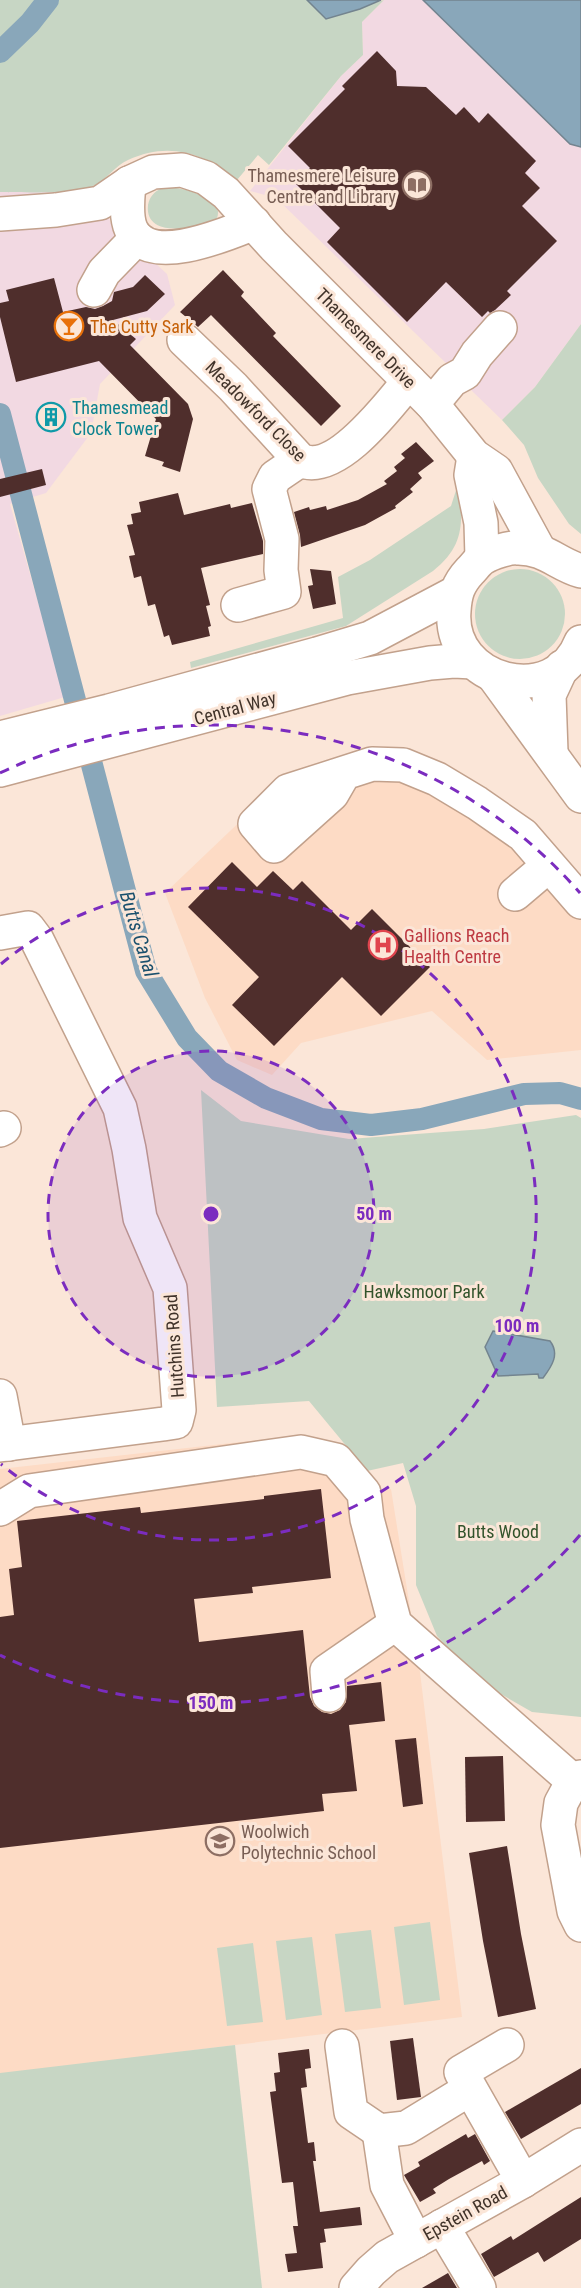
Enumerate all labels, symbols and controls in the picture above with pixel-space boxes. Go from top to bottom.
place label: Thamesmere Leisure Centre and Library [247,165,397,207]
library icon: Thamesmere Leisure Centre and Library [401,169,433,201]
street label: Thamesmere Drive [312,284,420,392]
bar icon: The Cutty Sark [53,310,85,342]
place label: The Cutty Sark [90,316,193,337]
street label: Meadowford Close [201,356,311,466]
place label: Thamesmead Clock Tower [72,397,168,439]
building icon: Thamesmead Clock Tower [35,401,67,433]
street label: Central Way [192,687,279,729]
water label: Butts Canal [115,888,164,980]
place label: Gallions Reach Health Centre [404,925,509,967]
hospital icon: Gallions Reach Health Centre [367,929,399,961]
text: 50 m [356,1203,392,1224]
centre of rings [201,1204,221,1224]
park label: Hawksmoor Park [363,1281,485,1302]
street label: Hutchins Road [160,1294,188,1398]
text: 100 m [495,1315,539,1336]
park label: Butts Wood [457,1521,539,1542]
text: 150 m [189,1692,233,1713]
place label: Woolwich Polytechnic School [241,1821,376,1863]
school or university icon: Woolwich Polytechnic School [204,1825,236,1857]
street label: Epstein Road [419,2181,511,2245]

